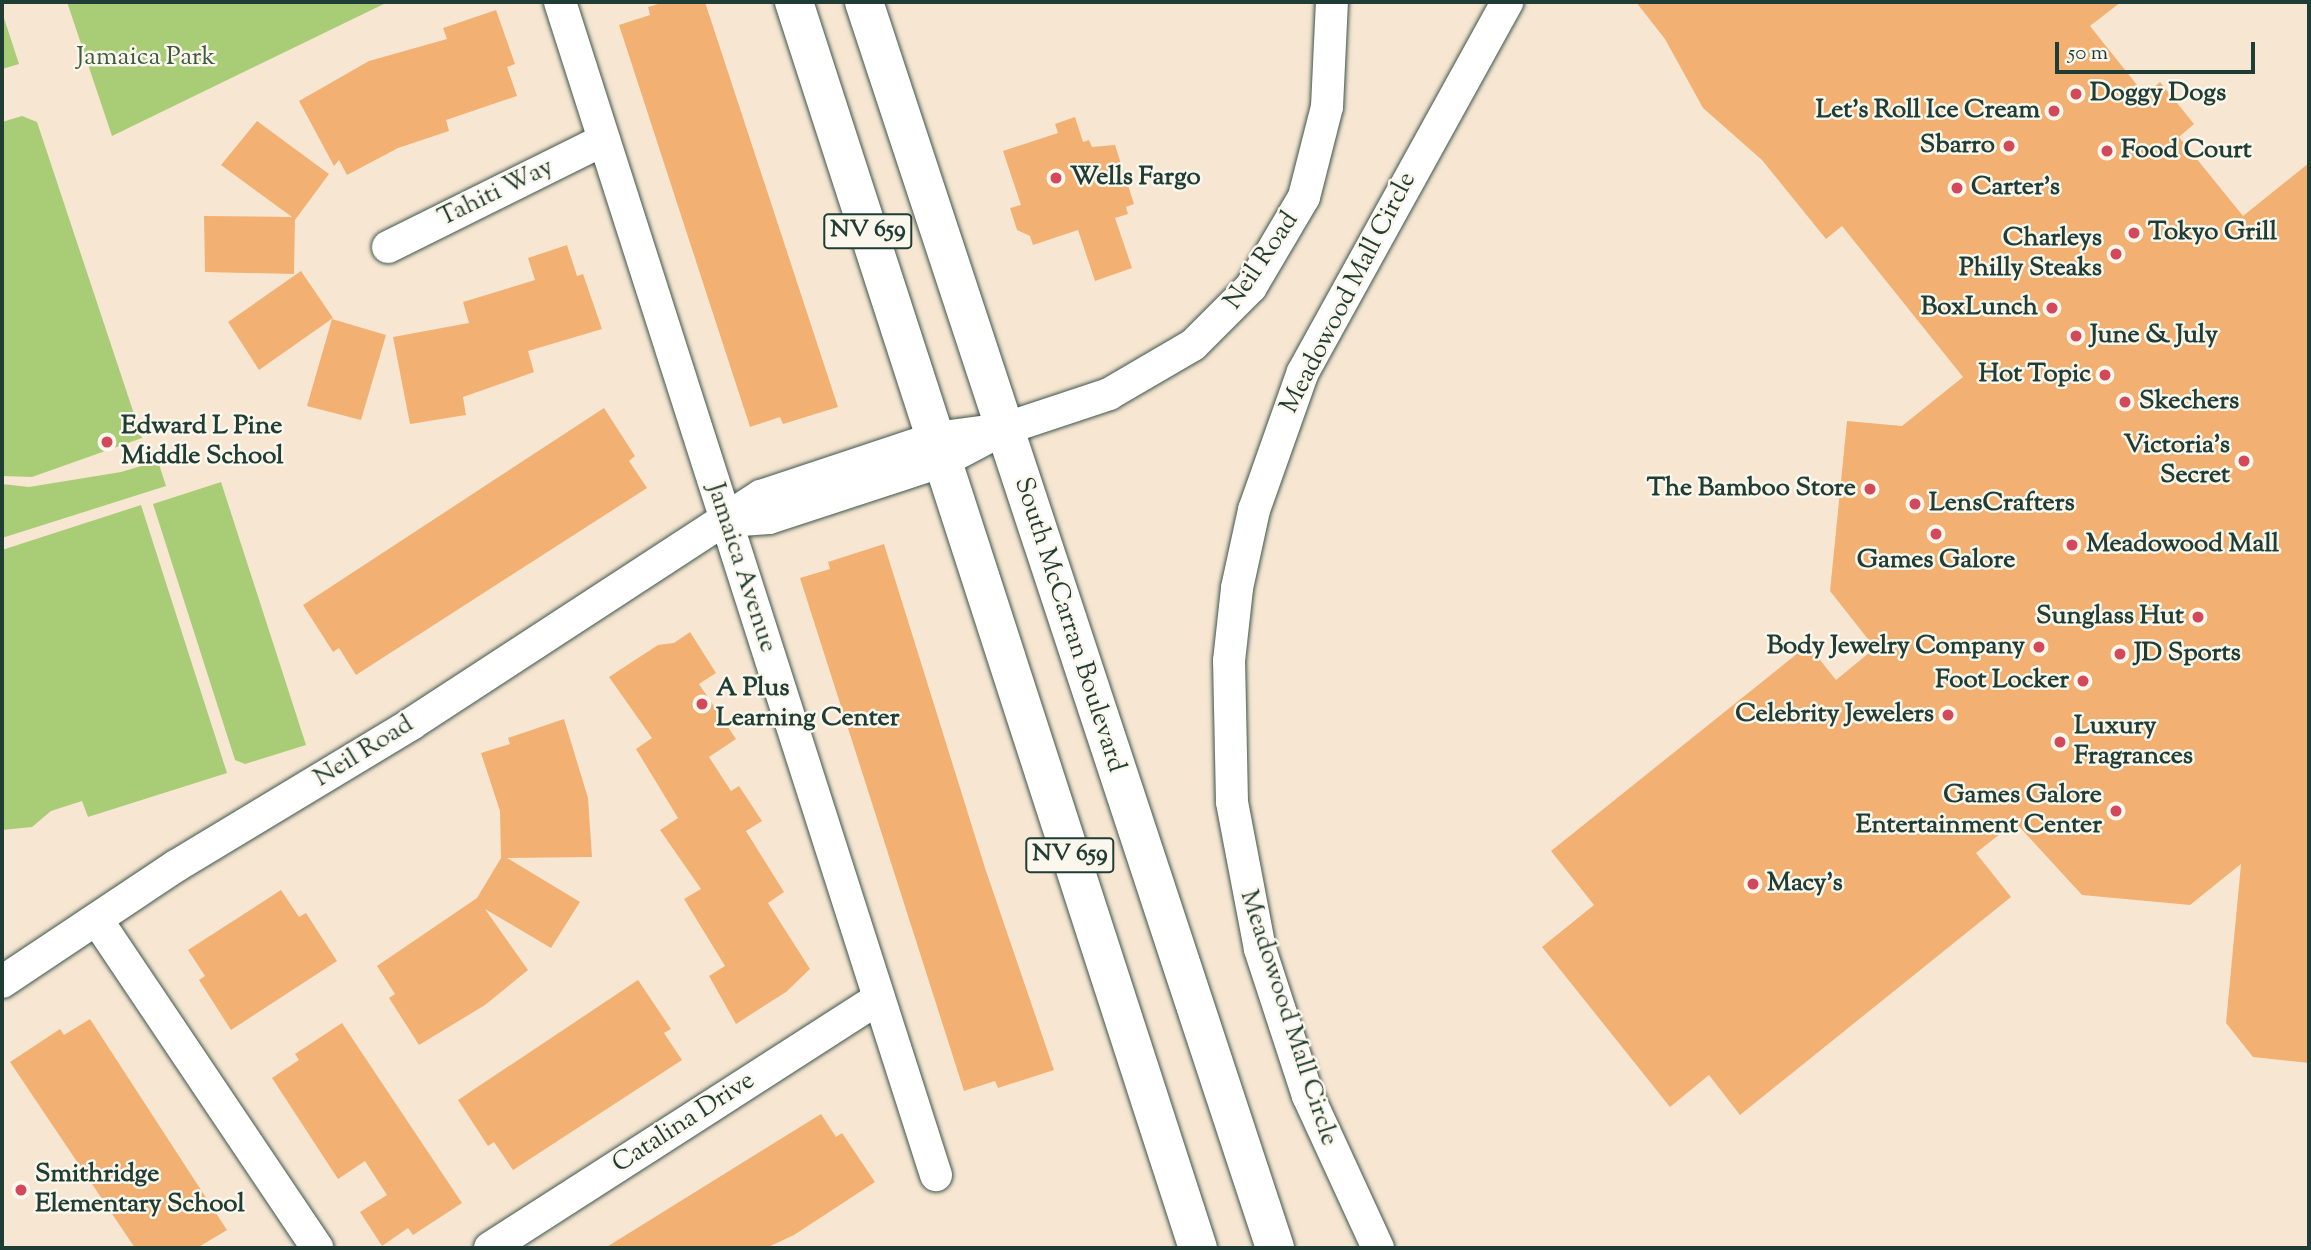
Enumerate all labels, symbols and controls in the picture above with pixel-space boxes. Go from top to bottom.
scale bar [2059,28,2258,72]
text: 50 m [2068,39,2108,69]
park label: Jamaica Park [76,42,216,74]
place label: Doggy Dogs [2090,78,2226,110]
marker: Doggy Dogs [2068,86,2084,102]
place label: Let's Roll Ice Cream [1816,95,2040,127]
marker: Let's Roll Ice Cream [2046,103,2062,119]
place label: Sbarro [1920,130,1995,162]
place label: Food Court [2121,135,2252,167]
marker: Sbarro [2001,138,2017,154]
marker: Food Court [2099,143,2115,159]
street label: Tahiti Way [433,152,559,234]
place label: Wells Fargo [1070,162,1201,194]
street label: Meadowood Mall Circle [1275,167,1423,419]
marker: Wells Fargo [1048,170,1064,186]
place label: Carter's [1971,172,2060,204]
marker: Carter's [1949,180,1965,196]
street label: Neil Road [1218,206,1306,316]
road number: NV 659 [822,210,914,252]
place label: Tokyo Grill [2148,217,2277,249]
place label: Charleys Philly Steaks [1959,223,2102,284]
marker: Tokyo Grill [2126,225,2142,241]
marker: Charleys Philly Steaks [2108,246,2124,262]
place label: BoxLunch [1921,292,2038,324]
marker: BoxLunch [2044,300,2060,316]
place label: June & July [2090,320,2218,352]
marker: June & July [2068,328,2084,344]
place label: Hot Topic [1979,359,2091,391]
marker: Hot Topic [2097,367,2113,383]
place label: Skechers [2139,386,2239,418]
marker: Skechers [2117,394,2133,410]
place label: Edward L Pine Middle School [121,411,284,472]
place label: Victoria's Secret [2124,430,2230,492]
marker: Edward L Pine Middle School [99,434,115,450]
marker: Victoria's Secret [2236,453,2252,469]
place label: The Bamboo Store [1647,473,1856,505]
street label: South McCarran Boulevard [1007,474,1131,776]
street label: Jamaica Avenue [699,479,783,657]
marker: The Bamboo Store [1862,481,1878,497]
place label: LensCrafters [1929,488,2075,520]
marker: LensCrafters [1907,496,1923,512]
marker: Games Galore [1928,526,1944,542]
place label: Meadowood Mall [2086,529,2279,561]
marker: Meadowood Mall [2064,537,2080,553]
place label: Games Galore [1857,545,2015,577]
place label: Sunglass Hut [2036,601,2184,633]
marker: Sunglass Hut [2190,609,2206,625]
place label: Body Jewelry Company [1767,631,2025,663]
place label: JD Sports [2134,638,2241,670]
marker: Body Jewelry Company [2031,639,2047,655]
marker: JD Sports [2112,646,2128,662]
place label: Foot Locker [1935,665,2069,697]
place label: A Plus Learning Center [716,673,899,734]
marker: Foot Locker [2075,673,2091,689]
marker: A Plus Learning Center [694,696,710,712]
place label: Celebrity Jewelers [1735,699,1934,731]
marker: Celebrity Jewelers [1940,707,1956,723]
street label: Neil Road [309,709,419,795]
place label: Luxury Fragrances [2074,711,2193,772]
marker: Luxury Fragrances [2052,734,2068,750]
place label: Games Galore Entertainment Center [1856,780,2102,842]
marker: Games Galore Entertainment Center [2108,803,2124,819]
road number: NV 659 [1024,834,1116,876]
place label: Macy's [1767,868,1843,900]
marker: Macy's [1745,876,1761,892]
street label: Meadowood Mall Circle [1232,886,1344,1150]
street label: Catalina Drive [607,1065,761,1181]
place label: Smithridge Elementary School [35,1159,245,1220]
marker: Smithridge Elementary School [13,1182,29,1198]

